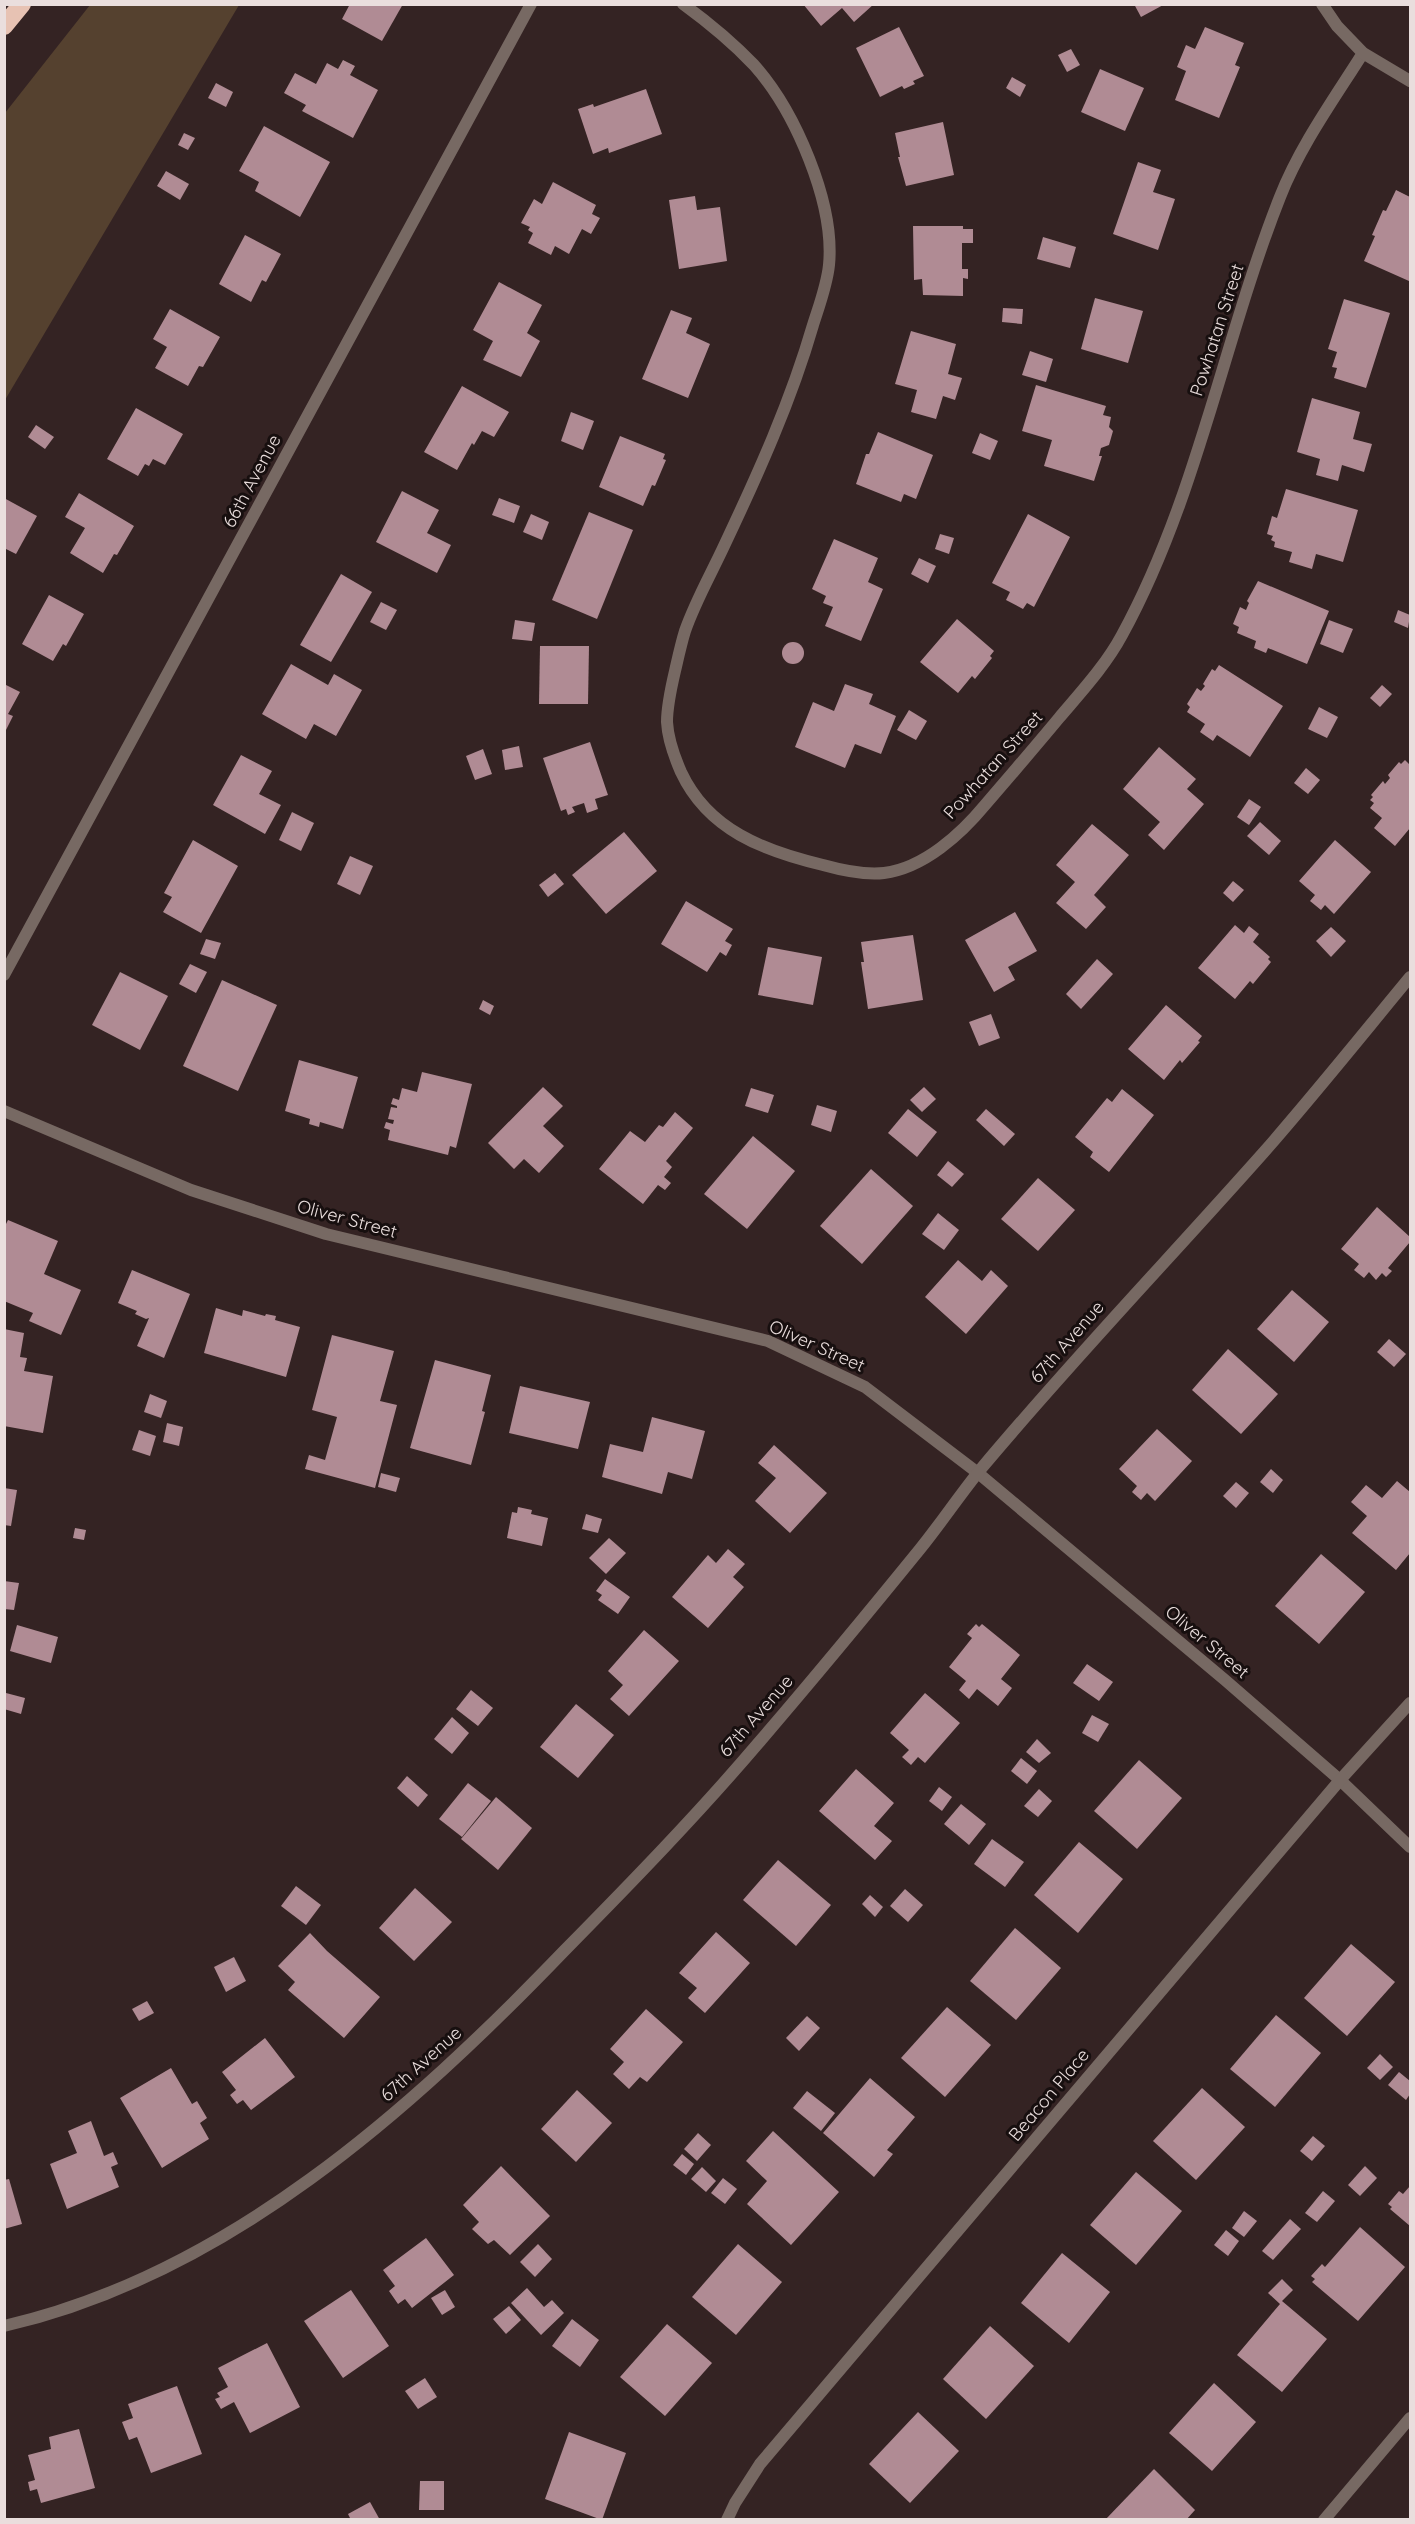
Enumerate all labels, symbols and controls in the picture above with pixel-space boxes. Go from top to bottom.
street label: Powhatan Street [1184,261,1249,399]
street label: 66th Avenue [217,430,286,531]
street label: Powhatan Street [938,706,1047,823]
street label: Oliver Street [295,1194,400,1243]
street label: 67th Avenue [1025,1296,1109,1388]
street label: Oliver Street [766,1314,869,1377]
street label: Oliver Street [1161,1600,1254,1683]
street label: 67th Avenue [714,1670,798,1762]
street label: 67th Avenue [375,2021,466,2106]
street label: Beacon Place [1003,2044,1094,2146]

